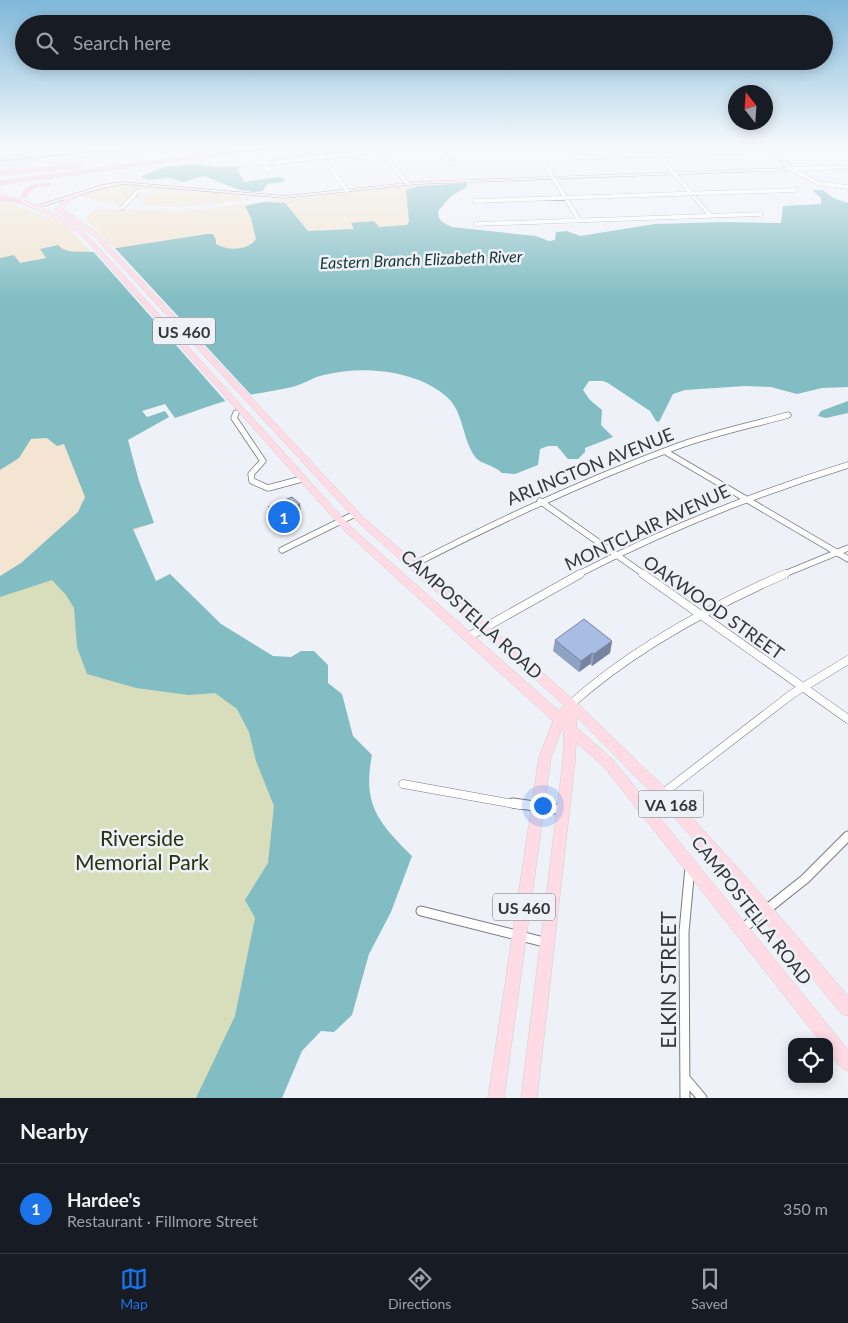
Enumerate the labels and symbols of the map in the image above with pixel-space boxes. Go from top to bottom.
north arrow [728,85,773,130]
water label: Eastern Branch Elizabeth River [320,246,523,272]
road number: US 460 [153,318,215,344]
street label: ARLINGTON AVENUE [503,422,677,510]
street label: MONTCLAIR AVENUE [561,479,733,575]
pin: 1 [268,498,300,536]
street label: CAMPOSTELLA ROAD [397,545,547,683]
street label: OAKWOOD STREET [639,550,789,664]
road number: VA 168 [638,791,704,818]
your location [530,793,556,819]
park label: Riverside Memorial Park [75,825,209,874]
street label: CAMPOSTELLA ROAD [687,831,817,989]
road number: US 460 [493,894,555,920]
street label: ELKIN STREET [655,911,680,1049]

